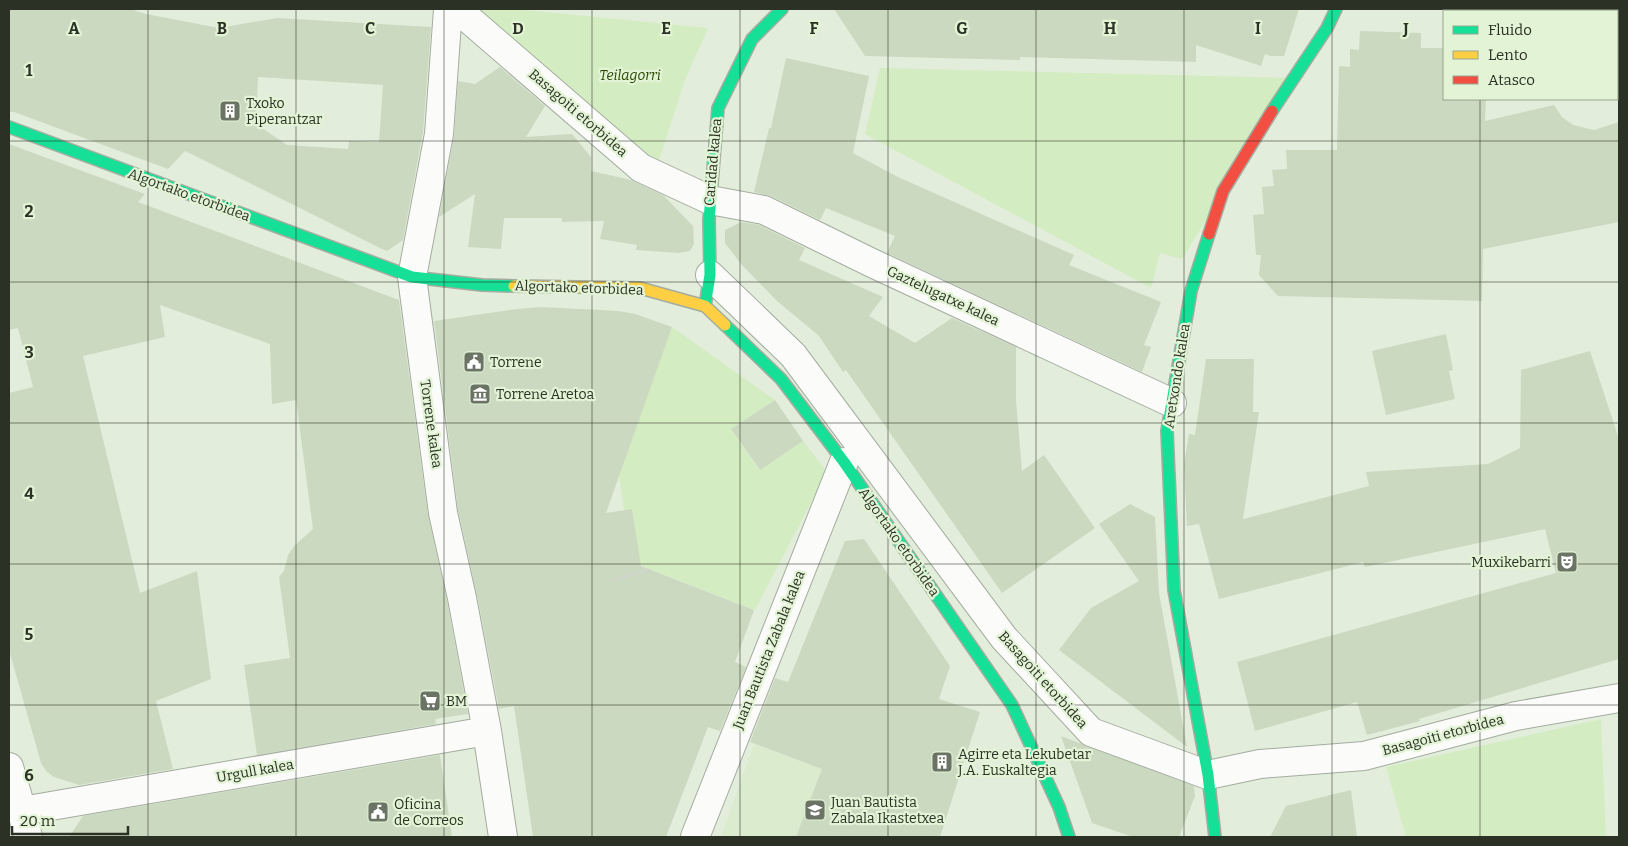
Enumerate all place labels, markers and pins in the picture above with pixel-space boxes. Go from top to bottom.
place label: Txoko Piperantzar [246,95,322,128]
building icon: Txoko Piperantzar [218,99,242,123]
public building icon: Torrene [462,350,486,374]
place label: Torrene [490,354,542,371]
museum icon: Torrene Aretoa [468,382,492,406]
place label: Torrene Aretoa [496,386,594,403]
theatre icon: Muxikebarri [1555,550,1579,574]
place label: Muxikebarri [1471,554,1551,571]
supermarket icon: BM [418,689,442,713]
place label: BM [446,693,467,710]
place label: Agirre eta Lekubetar J.A. Euskaltegia [957,746,1091,779]
building icon: Agirre eta Lekubetar J.A. Euskaltegia [930,750,954,774]
place label: Juan Bautista Zabala Ikastetxea [830,794,945,827]
place label: Oficina de Correos [394,796,464,829]
school or university icon: Juan Bautista Zabala Ikastetxea [803,798,827,822]
public building icon: Oficina de Correos [366,800,390,824]

